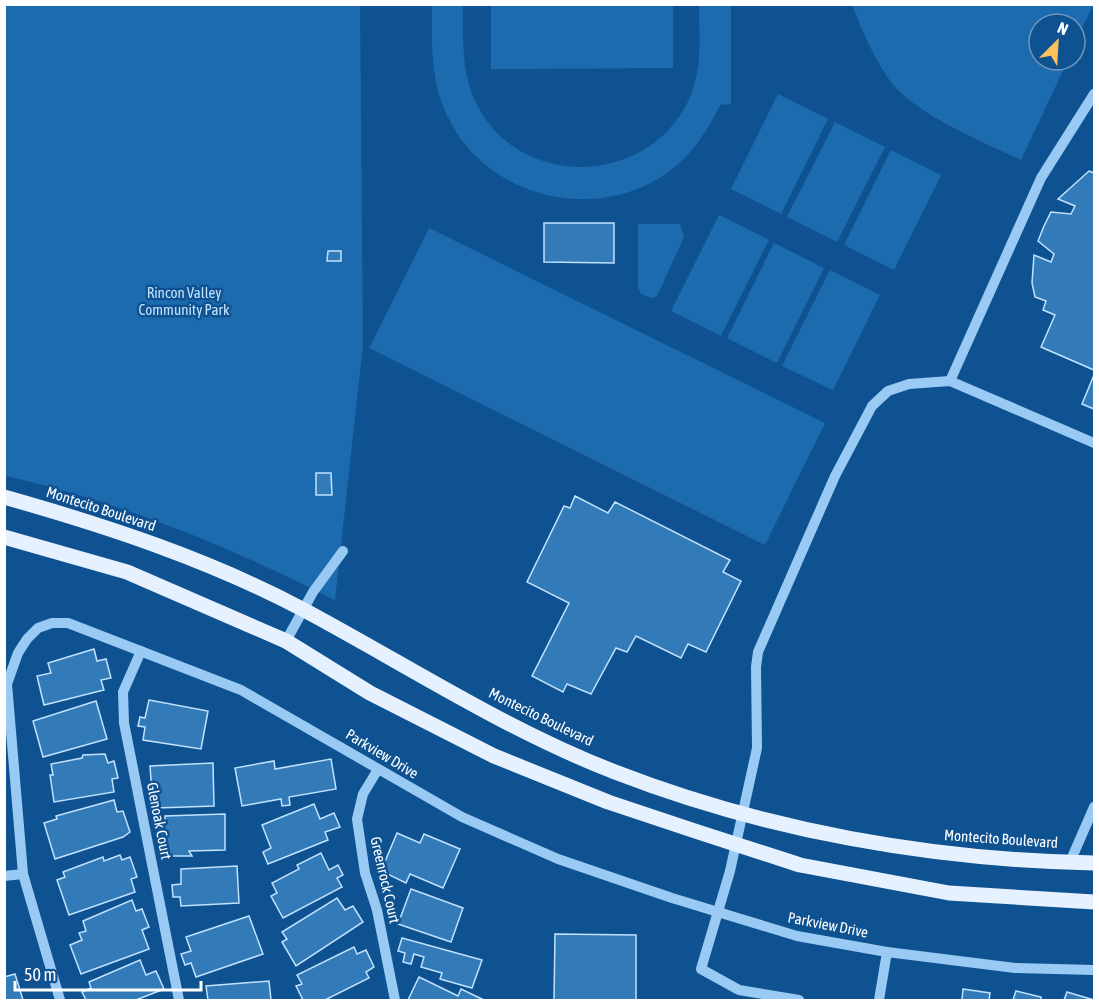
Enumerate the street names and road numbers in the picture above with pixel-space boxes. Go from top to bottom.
street label: Montecito Boulevard [44,483,158,534]
street label: Montecito Boulevard [486,684,596,749]
street label: Parkview Drive [343,725,422,782]
street label: Glenoak Court [144,781,175,861]
street label: Montecito Boulevard [944,826,1058,851]
street label: Greenrock Court [367,835,404,925]
street label: Parkview Drive [786,908,870,941]

